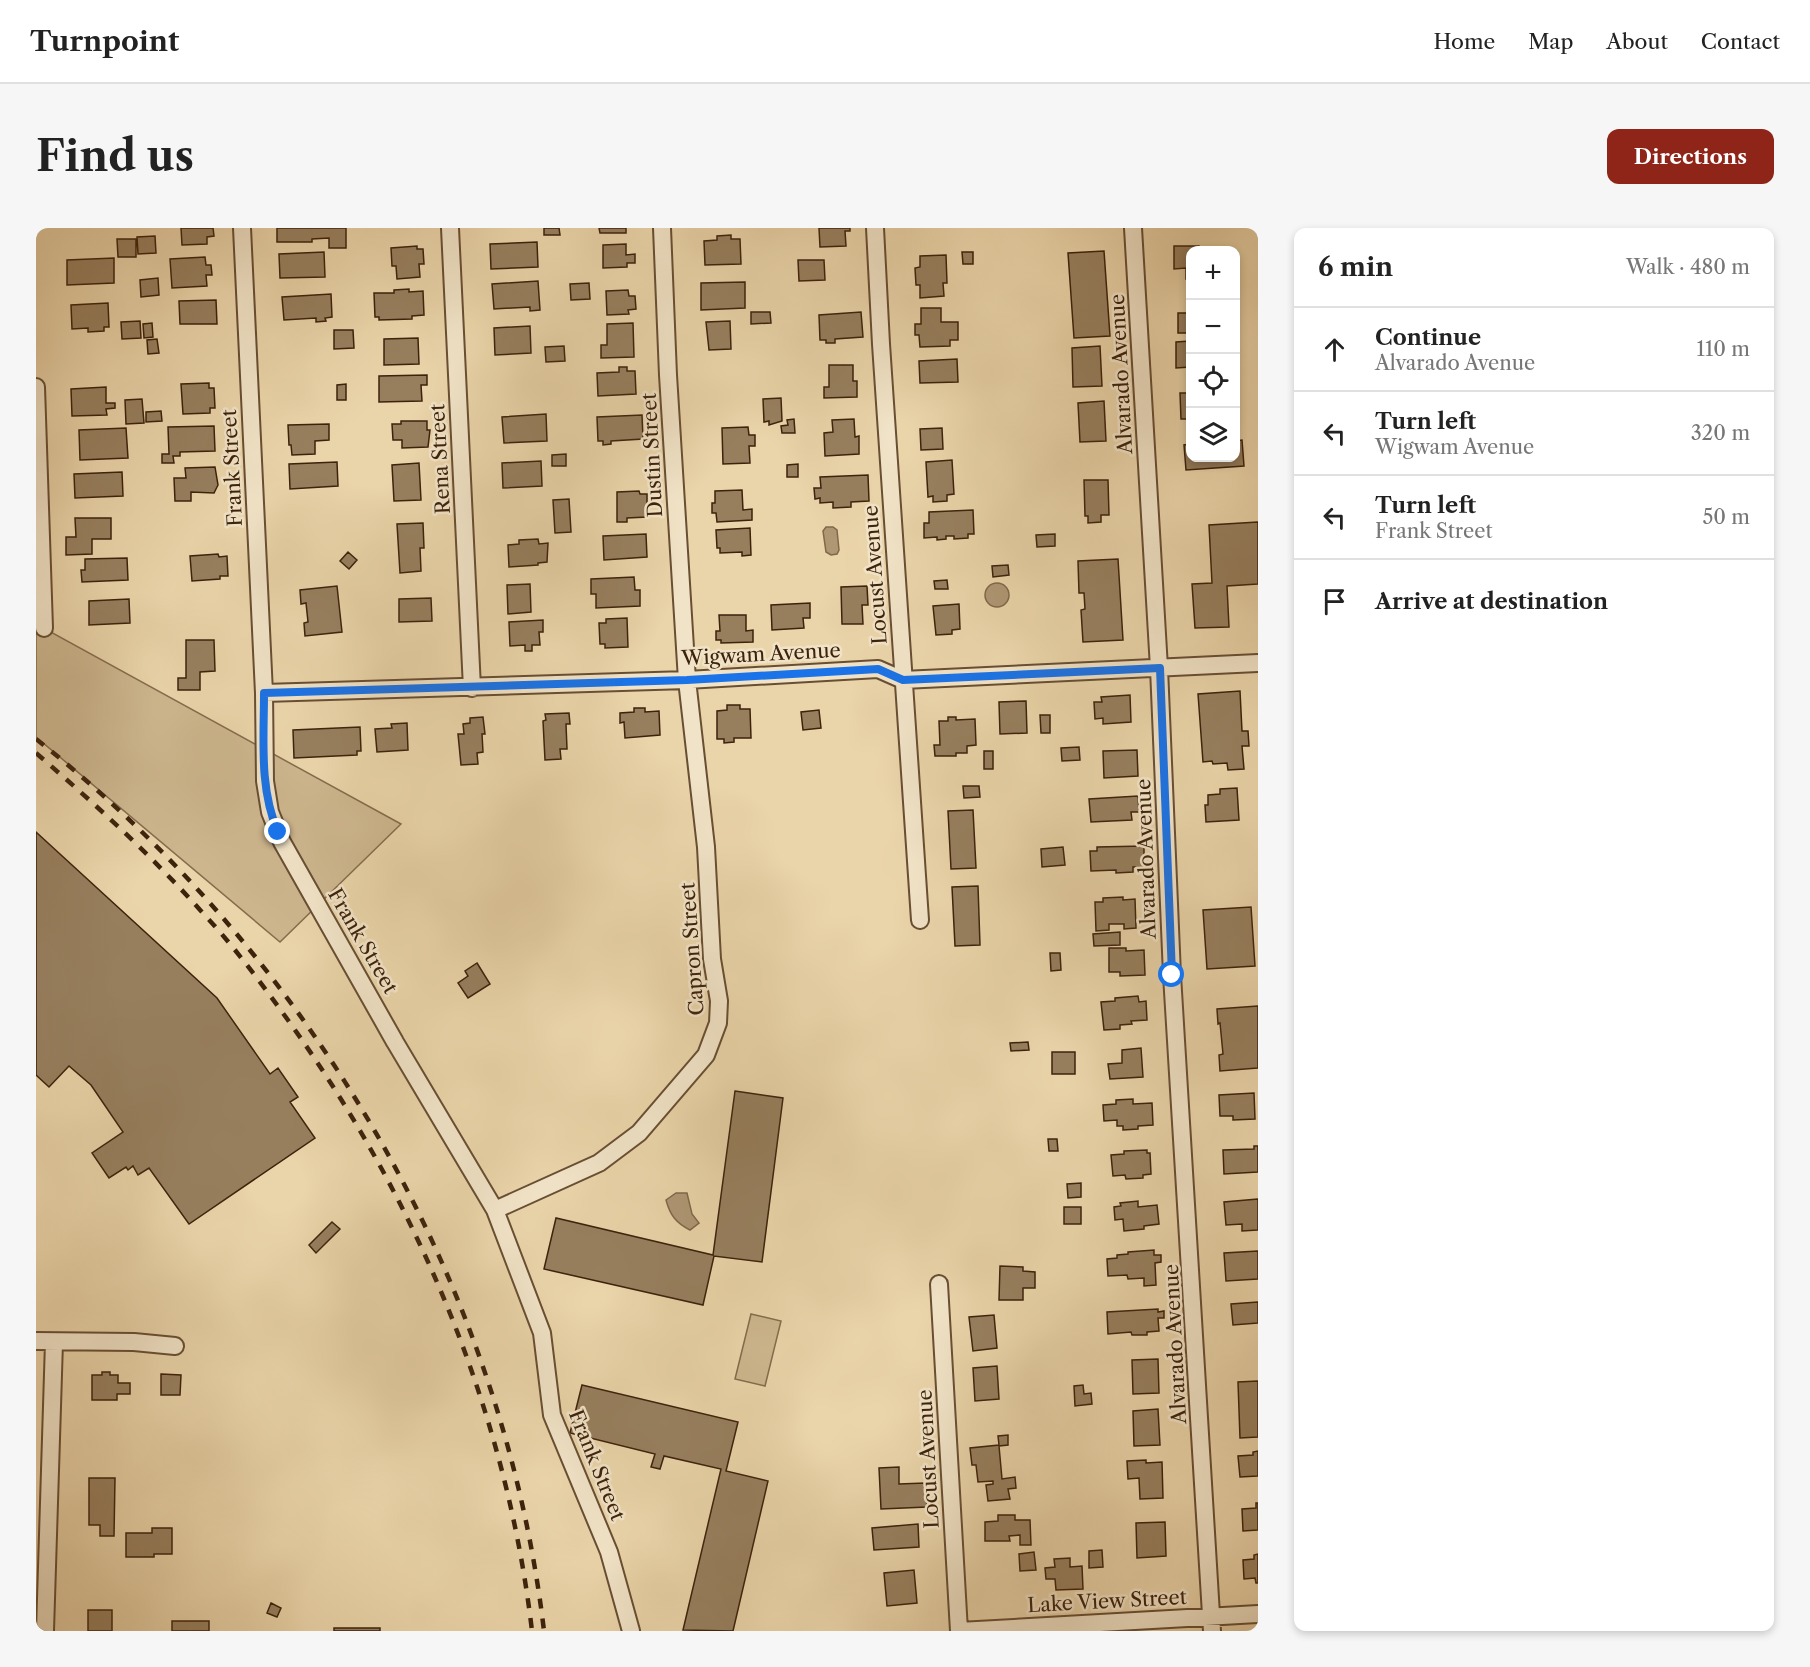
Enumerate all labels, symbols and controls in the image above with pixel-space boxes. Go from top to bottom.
text: Turnpoint [30,24,179,58]
text: Home [1434,29,1495,54]
text: Map [1528,29,1573,54]
text: About [1606,29,1668,54]
text: Contact [1701,29,1780,54]
button: Directions [1607,129,1774,184]
text: Find us [36,130,194,182]
map controls [1186,246,1240,462]
button: + [1186,246,1240,300]
text: 6 min [1318,251,1393,283]
text: Walk · 480 m [1626,255,1750,279]
street label: Alvarado Avenue [1105,293,1137,456]
button: − [1186,300,1240,354]
text: Continue [1375,324,1481,351]
icon: ahead [1318,333,1351,366]
text: 110 m [1697,337,1750,361]
text: Alvarado Avenue [1375,351,1535,375]
button: locate [1186,354,1240,408]
street label: Dustin Street [637,392,667,518]
street label: Rena Street [425,403,455,515]
button: layers [1186,408,1240,462]
text: Turn left [1375,408,1476,435]
street label: Frank Street [217,409,247,527]
icon: left [1318,417,1351,450]
text: 320 m [1691,421,1750,445]
text: Wigwam Avenue [1375,435,1534,459]
text: Turn left [1375,492,1476,519]
icon: left [1318,501,1351,534]
street label: Locust Avenue [858,505,892,645]
text: 50 m [1703,505,1750,529]
text: Frank Street [1375,519,1493,543]
icon: arrive [1318,585,1351,618]
text: Arrive at destination [1375,588,1608,615]
street label: Wigwam Avenue [680,638,841,670]
street label: Alvarado Avenue [1131,778,1161,941]
route end [264,818,290,844]
street label: Capron Street [675,882,709,1016]
street label: Frank Street [323,884,403,998]
route start [1158,961,1184,987]
street label: Alvarado Avenue [1159,1263,1191,1426]
street label: Locust Avenue [912,1389,944,1529]
street label: Frank Street [564,1406,630,1524]
street label: Lake View Street [1027,1585,1187,1617]

